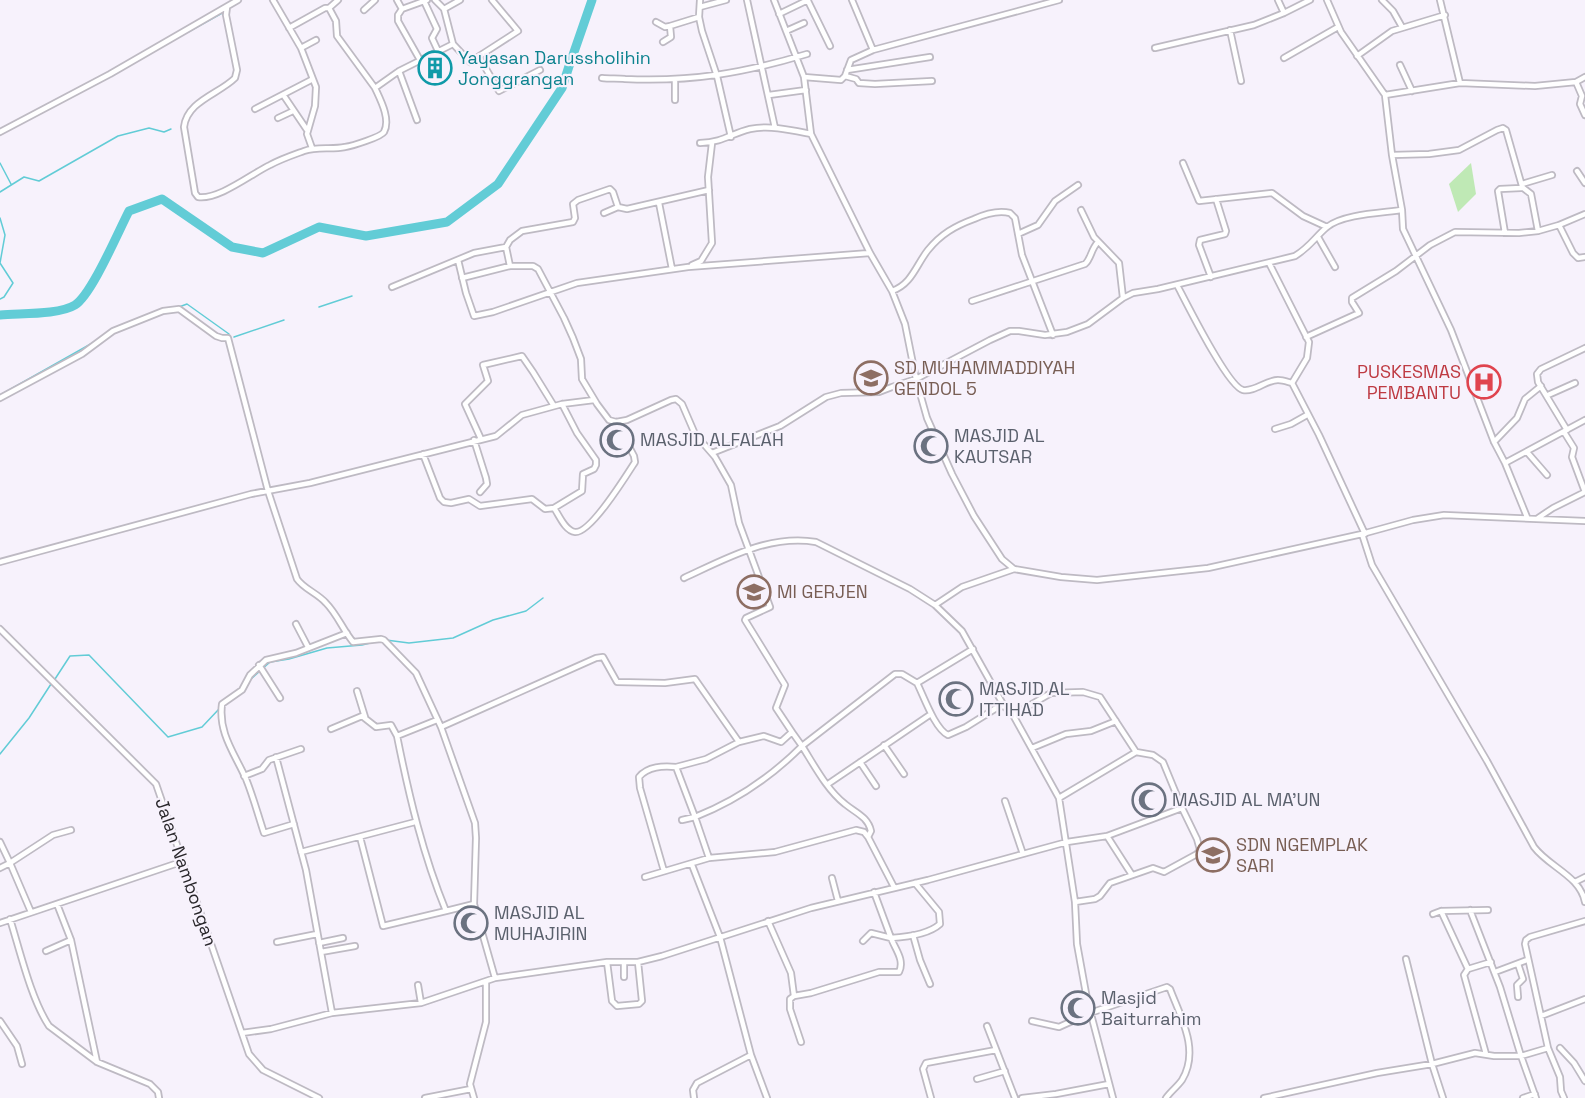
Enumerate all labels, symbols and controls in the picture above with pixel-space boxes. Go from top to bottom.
place label: Yayasan Darussholihin Jonggrangan [458,46,651,90]
building icon: Yayasan Darussholihin Jonggrangan [417,50,453,86]
place label: SD MUHAMMADDIYAH GENDOL 5 [894,356,1075,400]
school or university icon: SD MUHAMMADDIYAH GENDOL 5 [853,360,889,396]
place label: PUSKESMAS PEMBANTU [1357,360,1461,404]
hospital icon: PUSKESMAS PEMBANTU [1466,364,1502,400]
mosque icon: MASJID ALFALAH [599,422,635,458]
place label: MASJID AL KAUTSAR [954,424,1045,468]
place label: MASJID ALFALAH [640,428,784,451]
mosque icon: MASJID AL KAUTSAR [913,428,949,464]
school or university icon: MI GERJEN [736,574,772,610]
place label: MI GERJEN [777,580,868,603]
place label: MASJID AL ITTIHAD [979,677,1070,721]
mosque icon: MASJID AL ITTIHAD [938,681,974,717]
mosque icon: MASJID AL MA'UN [1131,782,1167,818]
place label: MASJID AL MA'UN [1172,788,1320,811]
street label: Jalan Nambongan [150,795,223,949]
place label: SDN NGEMPLAK SARI [1236,833,1368,877]
school or university icon: SDN NGEMPLAK SARI [1195,837,1231,873]
place label: MASJID AL MUHAJIRIN [494,901,588,945]
mosque icon: MASJID AL MUHAJIRIN [453,905,489,941]
place label: Masjid Baiturrahim [1101,986,1202,1030]
mosque icon: Masjid Baiturrahim [1060,990,1096,1026]

